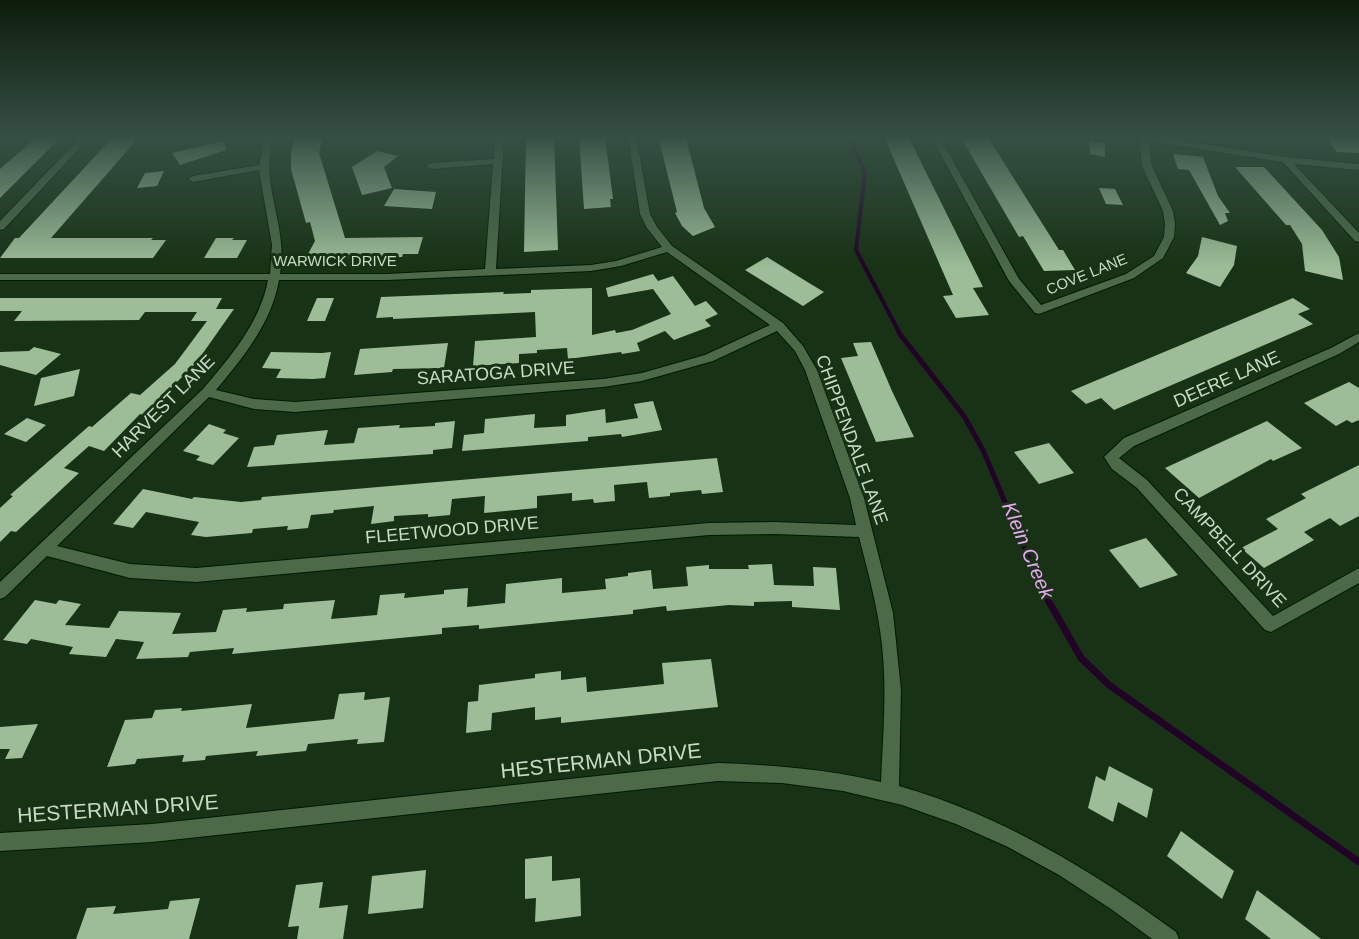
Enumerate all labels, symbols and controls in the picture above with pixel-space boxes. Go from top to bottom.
street label: COVE LANE [1044,251,1130,299]
street label: WARWICK DRIVE [273,253,397,271]
street label: DEERE LANE [1171,347,1283,413]
street label: HARVEST LANE [108,351,220,463]
street label: CHIPPENDALE LANE [810,352,892,528]
street label: SARATOGA DRIVE [416,358,576,390]
street label: CAMPBELL DRIVE [1168,484,1290,612]
water label: Klein Creek [996,499,1058,603]
street label: FLEETWOOD DRIVE [364,513,540,549]
street label: HESTERMAN DRIVE [499,739,703,785]
street label: HESTERMAN DRIVE [16,790,220,830]

